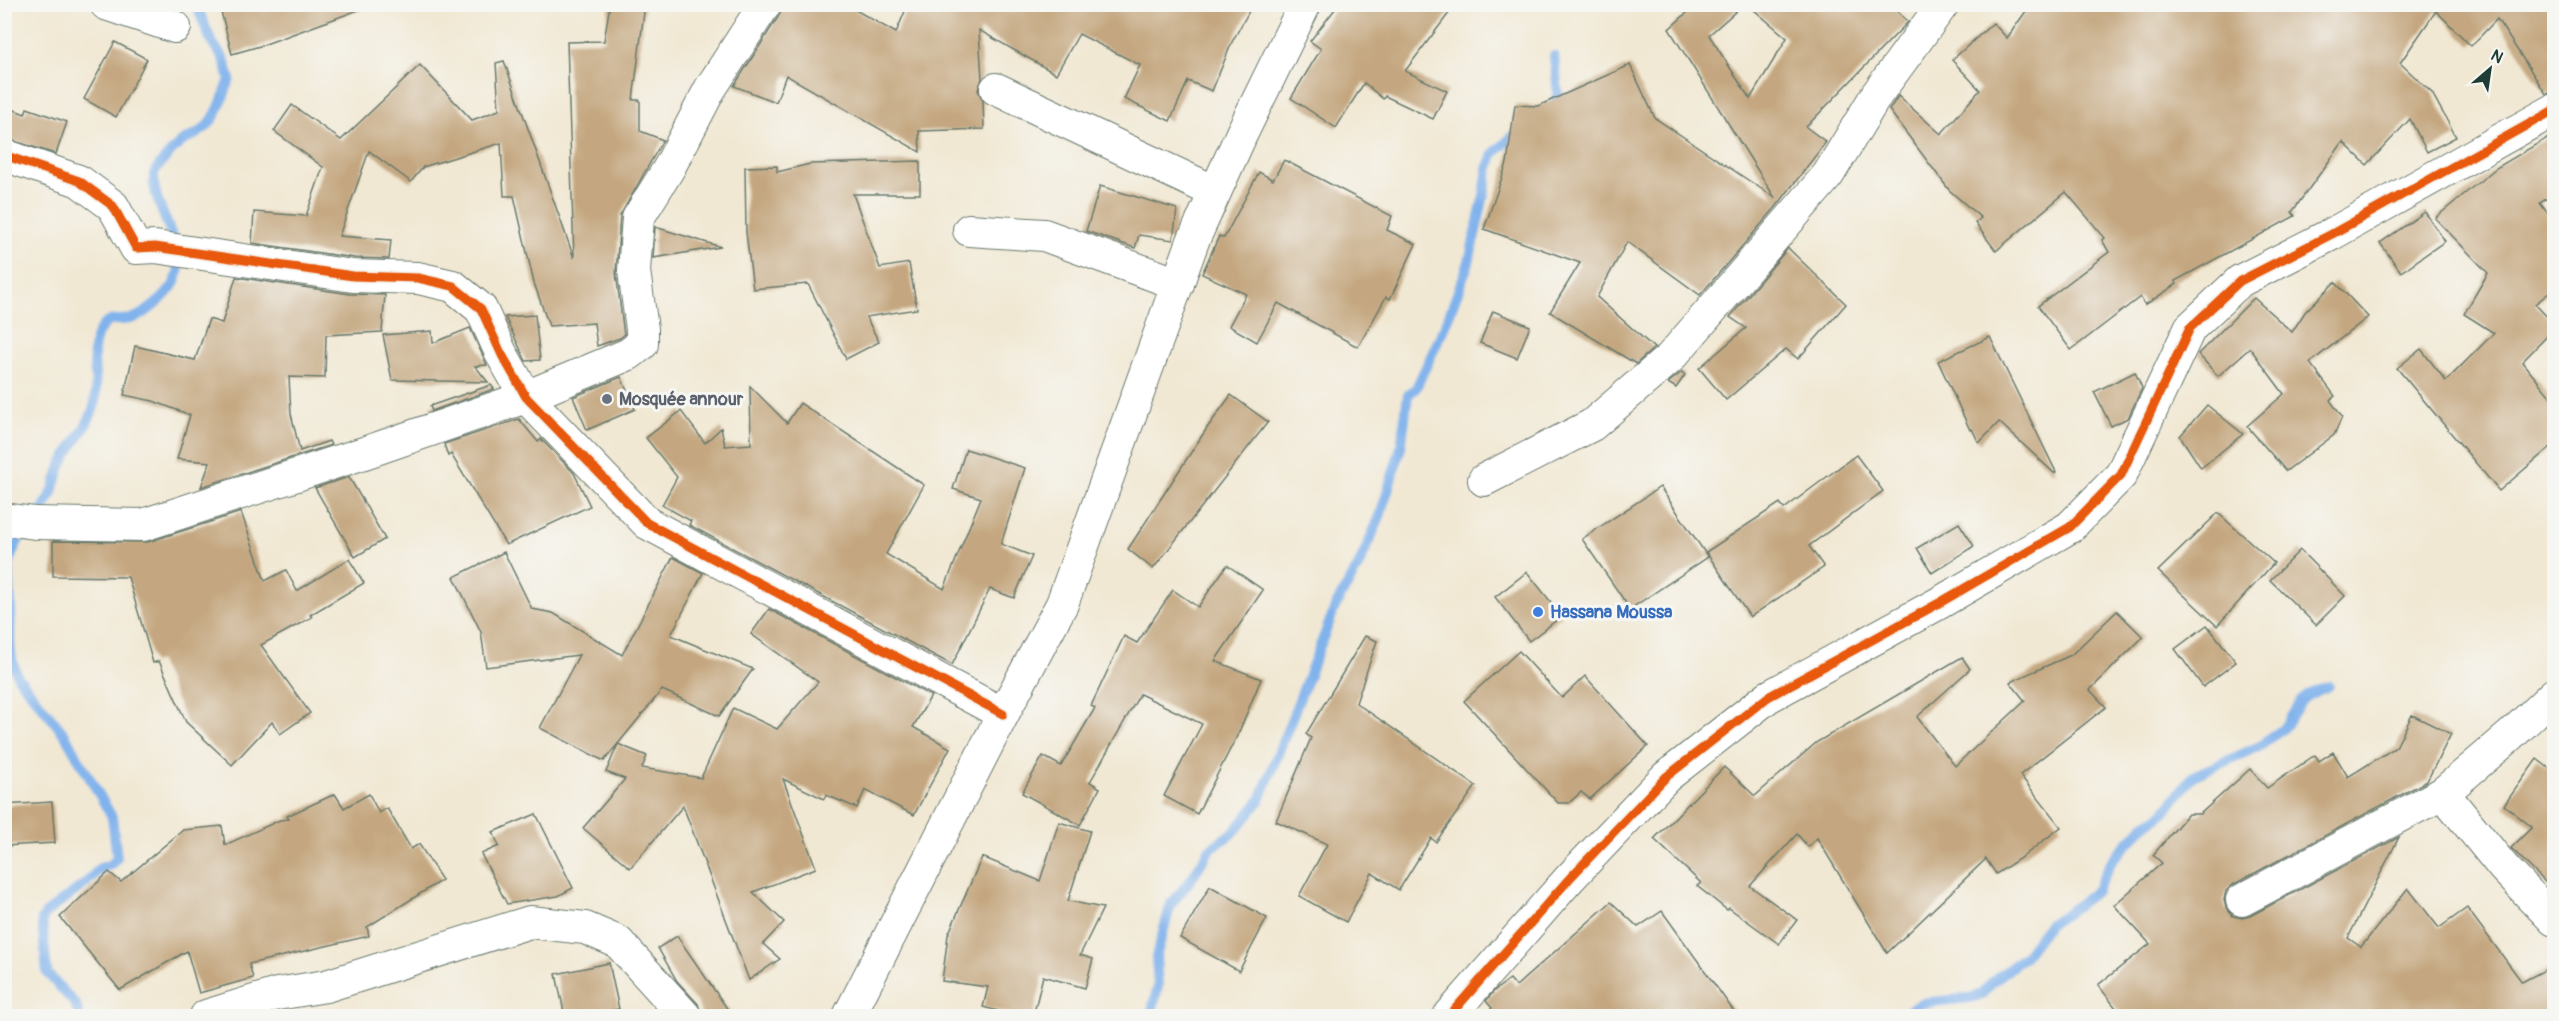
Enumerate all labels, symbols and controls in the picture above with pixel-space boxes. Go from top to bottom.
north arrow [2460,39,2520,99]
text: N [2487,45,2507,68]
place label: Mosquée annour [619,388,744,411]
marker: Mosquée annour [600,392,614,406]
place label: Hassana Moussa [1550,601,1673,624]
marker: Hassana Moussa [1531,605,1545,619]

